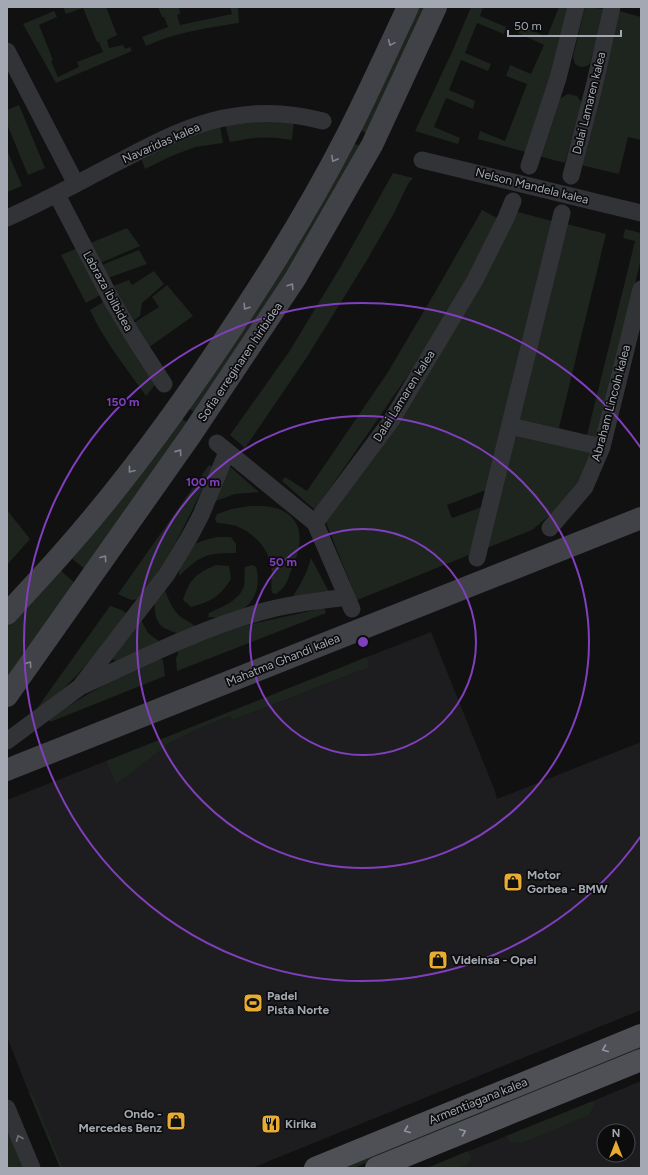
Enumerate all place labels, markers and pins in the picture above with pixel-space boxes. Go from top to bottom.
centre of rings [356,635,370,649]
place label: Motor Gorbea - BMW [527,868,608,896]
shop icon: Motor Gorbea - BMW [502,871,524,893]
shop icon: Videinsa - Opel [427,949,449,971]
place label: Videinsa - Opel [452,953,536,967]
place label: Padel Pista Norte [267,989,329,1017]
sports icon: Padel Pista Norte [242,992,264,1014]
place label: Ondo - Mercedes Benz [79,1107,162,1135]
shop icon: Ondo - Mercedes Benz [165,1110,187,1132]
restaurant icon: Kirika [260,1113,282,1135]
place label: Kirika [285,1117,316,1131]

